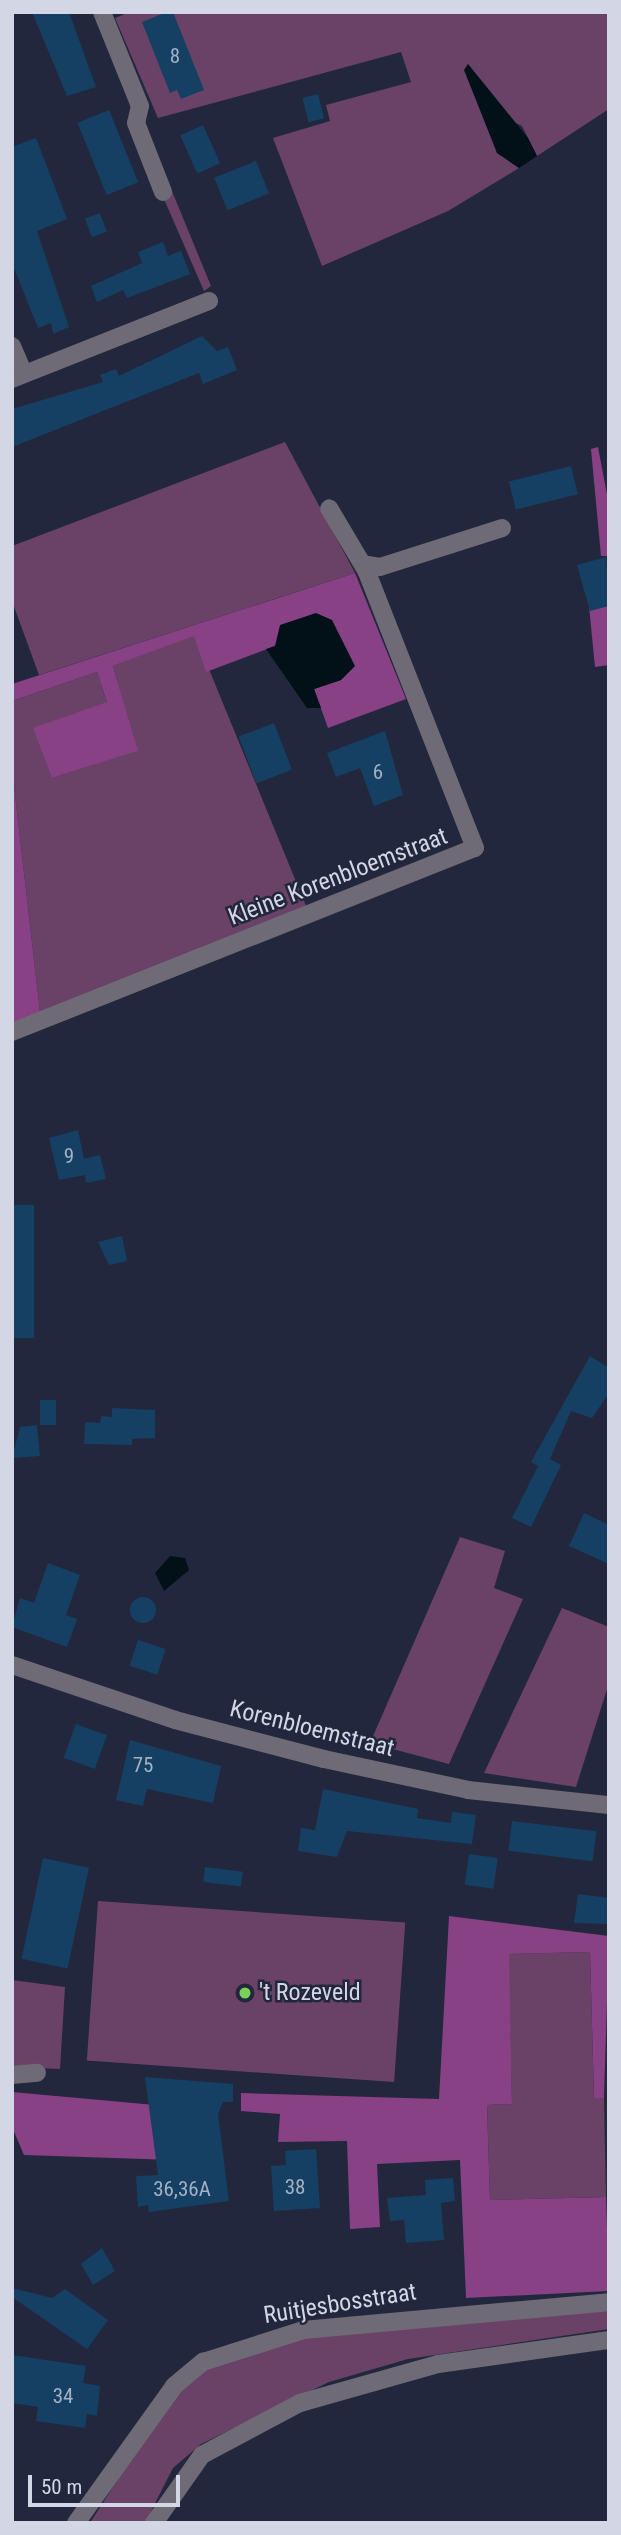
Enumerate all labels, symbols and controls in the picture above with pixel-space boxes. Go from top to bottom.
house number: 8 [170,43,180,69]
house number: 6 [373,759,383,785]
street label: Kleine Korenbloemstraat [224,822,452,932]
house number: 9 [64,1143,74,1169]
street label: Korenbloemstraat [227,1695,397,1763]
house number: 75 [133,1752,153,1778]
place label: 't Rozeveld [259,1979,361,2007]
marker: 't Rozeveld [237,1985,253,2001]
house number: 38 [285,2174,305,2200]
house number: 36,36A [153,2176,211,2202]
street label: Ruitjesbosstraat [262,2278,418,2330]
house number: 34 [53,2383,73,2409]
scale bar [32,2462,184,2506]
text: 50 m [41,2475,82,2499]

